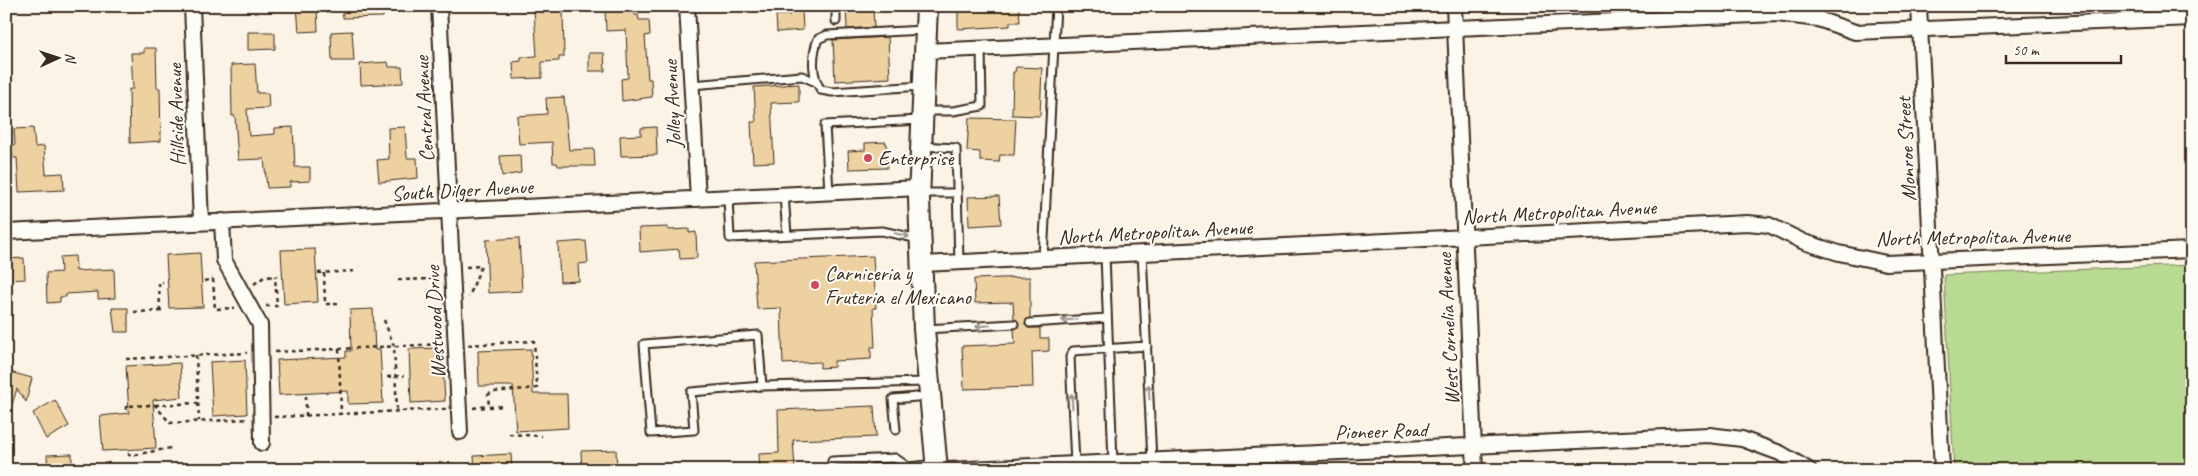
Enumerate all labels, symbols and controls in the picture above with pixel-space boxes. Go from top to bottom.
north arrow [32,32,82,82]
scale bar [2006,32,2120,64]
text: 50 m [2013,41,2040,60]
text: N [62,53,79,64]
street label: Central Avenue [408,54,440,163]
street label: Jolley Avenue [657,58,687,150]
street label: Hillside Avenue [161,62,191,167]
street label: Monroe Street [1890,94,1922,202]
place label: Enterprise [878,145,954,171]
marker: Enterprise [862,152,874,164]
street label: South Dilger Avenue [391,173,536,207]
street label: North Metropolitan Avenue [1461,194,1658,230]
street label: North Metropolitan Avenue [1057,214,1254,250]
street label: North Metropolitan Avenue [1876,222,2071,252]
one-way arrow [893,231,909,240]
street label: West Cornelia Avenue [1431,251,1465,406]
place label: Carniceria y Fruteria el Mexicano [825,260,972,310]
street label: Westwood Drive [419,264,451,379]
marker: Carniceria y Fruteria el Mexicano [809,279,821,291]
one-way arrow [1061,316,1077,325]
one-way arrow [976,321,992,331]
one-way arrow [1144,384,1153,400]
one-way arrow [1067,393,1076,409]
street label: Pioneer Road [1334,416,1430,446]

